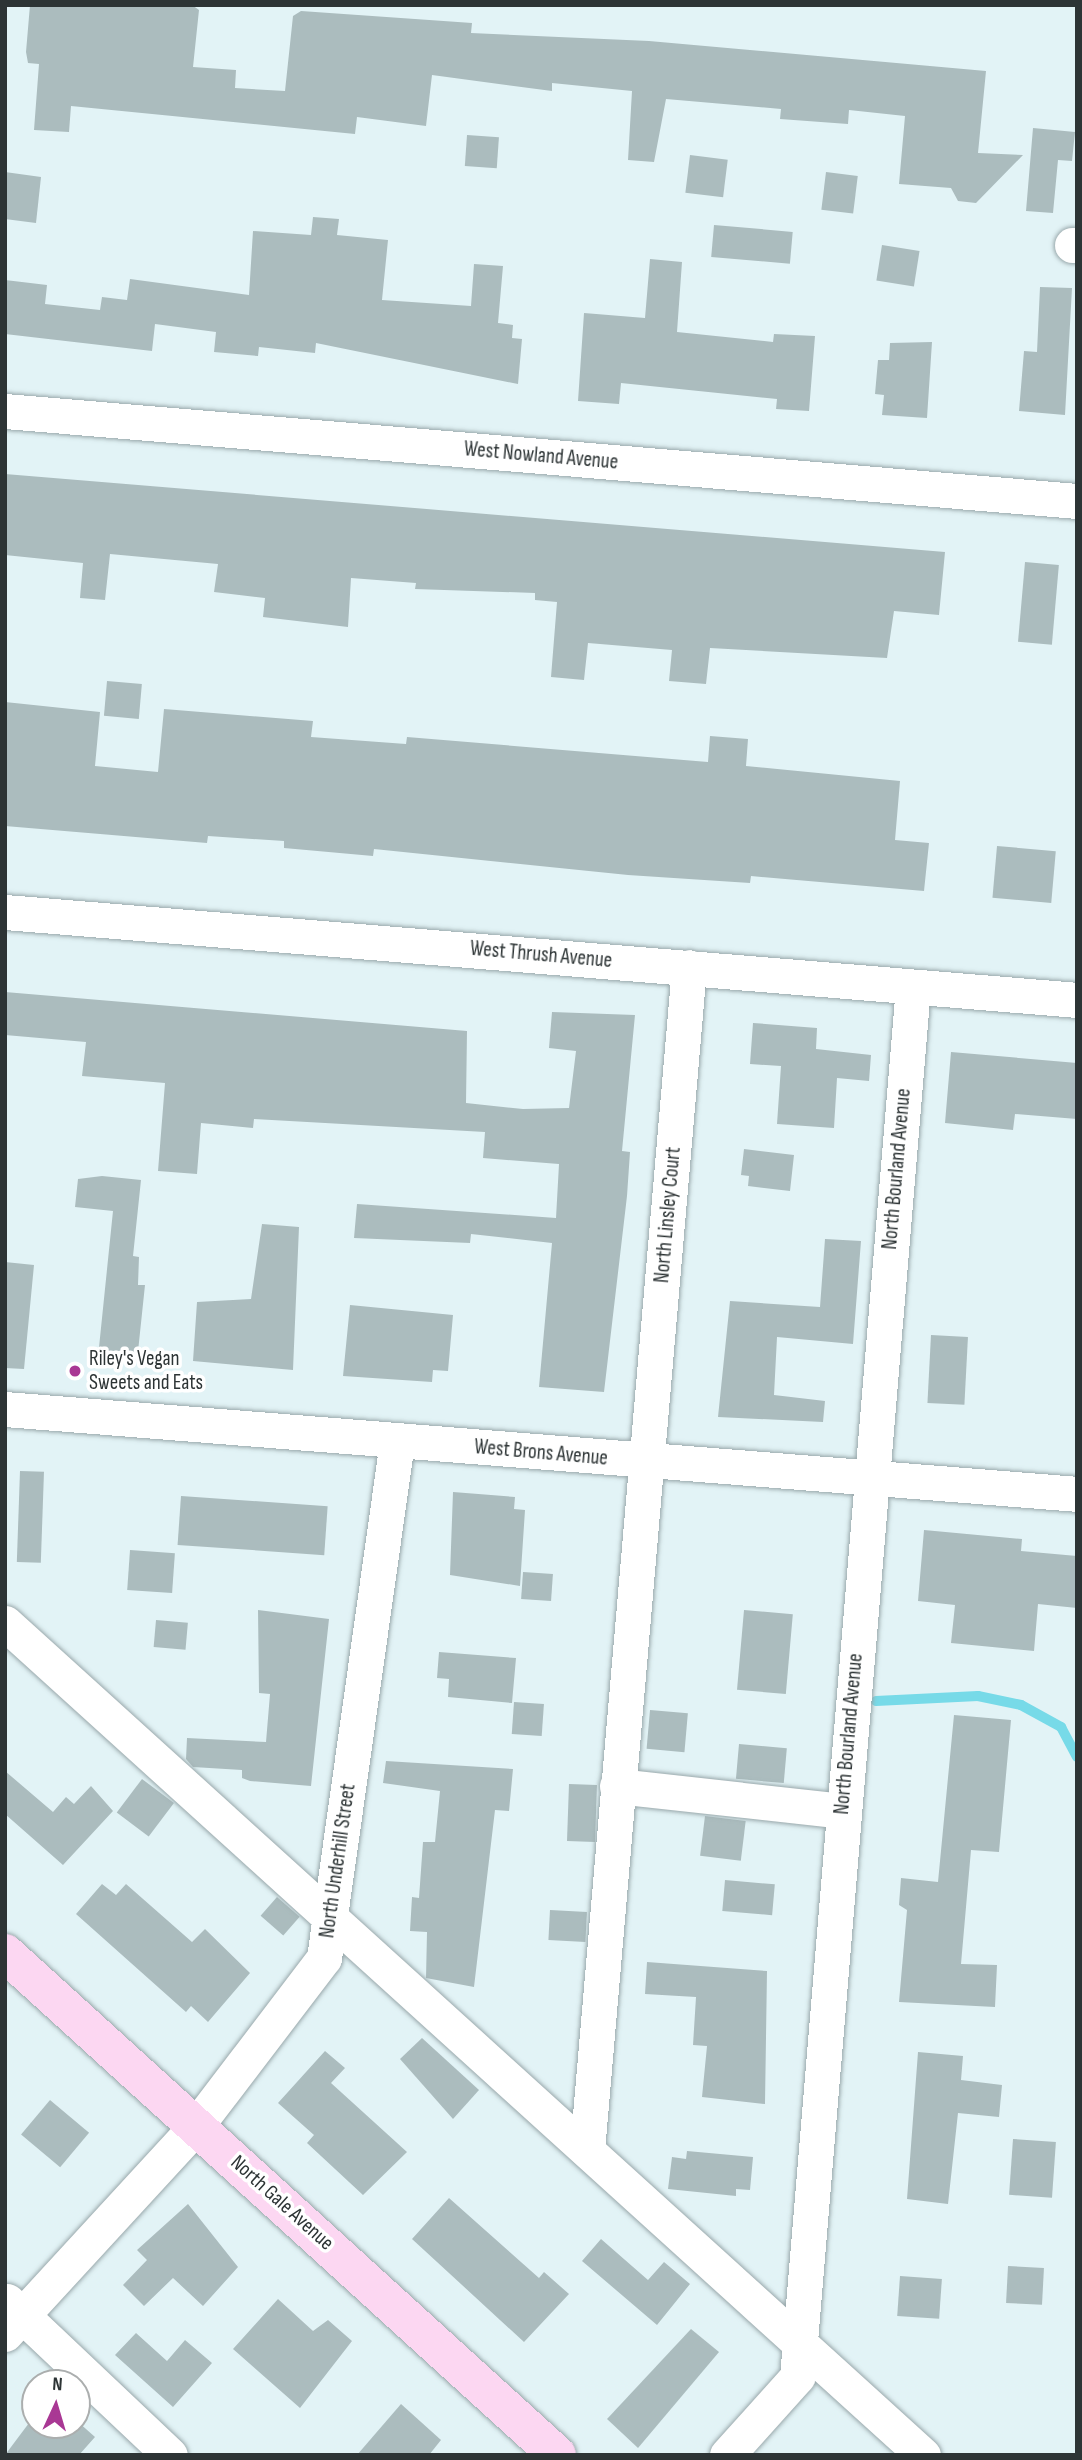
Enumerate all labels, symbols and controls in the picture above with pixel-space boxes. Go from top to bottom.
street label: West Nowland Avenue [463,437,619,475]
street label: West Thrush Avenue [469,936,613,974]
street label: North Bourland Avenue [877,1087,917,1251]
street label: North Linsley Court [650,1146,686,1284]
place label: Riley's Vegan Sweets and Eats [89,1346,203,1396]
marker: Riley's Vegan Sweets and Eats [67,1363,83,1379]
street label: West Brons Avenue [473,1435,609,1471]
street label: North Bourland Avenue [829,1652,869,1816]
street label: North Underhill Street [315,1782,361,1940]
street label: North Gale Avenue [225,2150,339,2256]
north arrow [21,2369,91,2439]
text: N [51,2373,63,2396]

